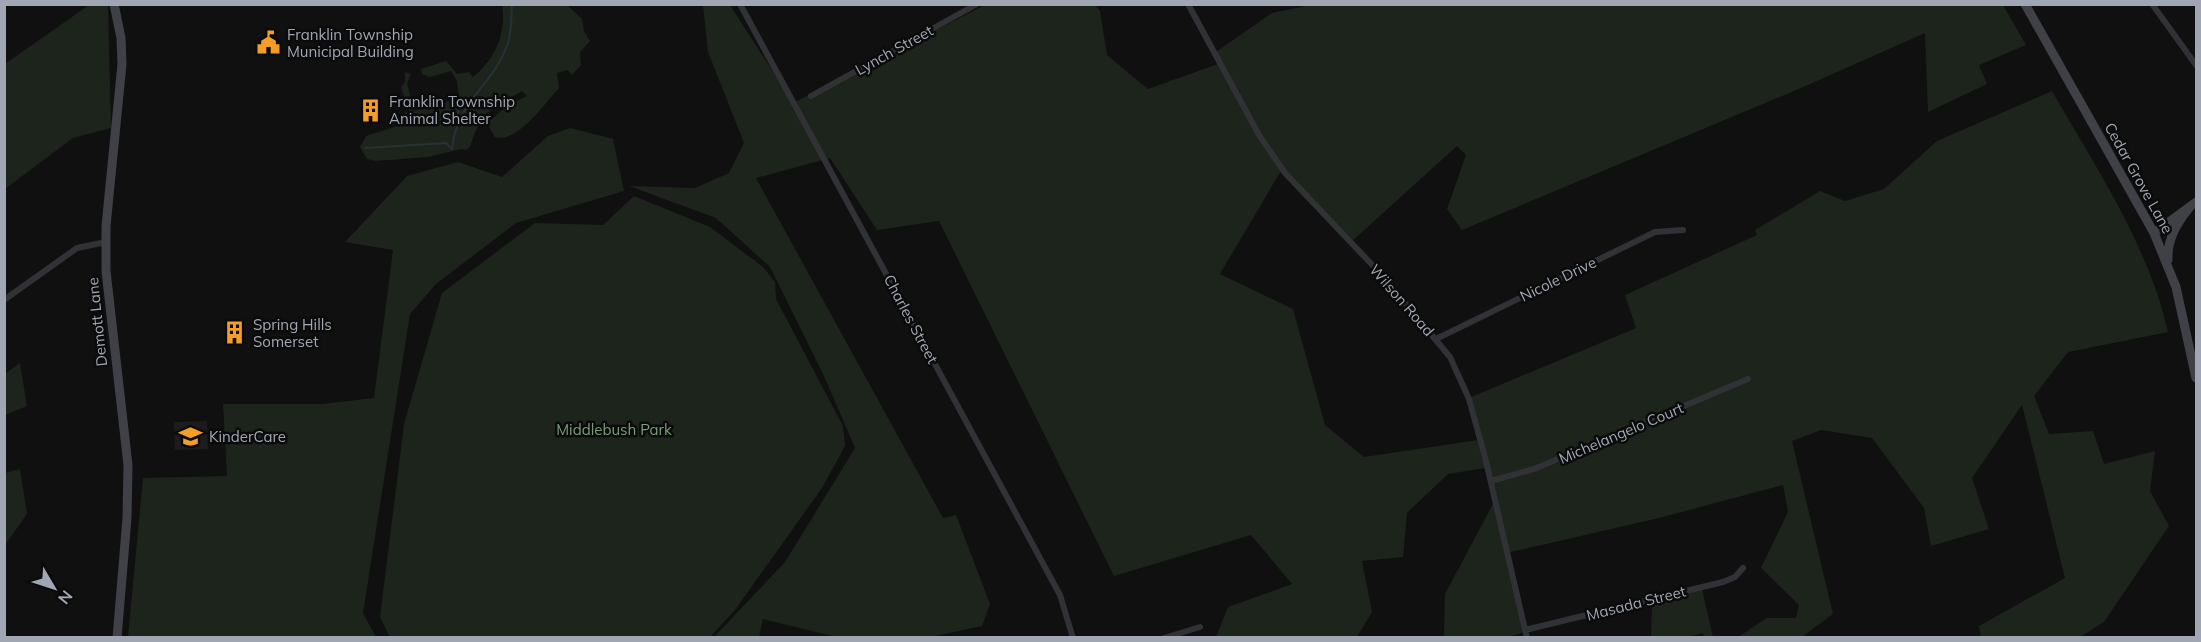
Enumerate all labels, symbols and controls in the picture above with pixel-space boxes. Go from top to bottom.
street label: Lynch Street [852,21,936,79]
place label: Franklin Township Municipal Building [287,25,414,61]
public building icon: Franklin Township Municipal Building [256,30,282,56]
place label: Franklin Township Animal Shelter [389,92,515,128]
building icon: Franklin Township Animal Shelter [358,97,384,123]
street label: Cedar Grove Lane [2101,119,2177,237]
street label: Nicole Drive [1517,252,1599,306]
street label: Wilson Road [1366,260,1438,340]
street label: Charles Street [880,271,942,367]
street label: Demott Lane [83,277,111,367]
place label: Spring Hills Somerset [253,315,332,351]
building icon: Spring Hills Somerset [222,320,248,346]
street label: Michelangelo Court [1556,398,1686,468]
park label: Middlebush Park [556,420,672,439]
school or university icon: KinderCare [178,423,204,449]
place label: KinderCare [209,427,286,446]
north arrow [24,558,84,618]
street label: Masada Street [1584,581,1688,625]
text: N [54,586,77,608]

